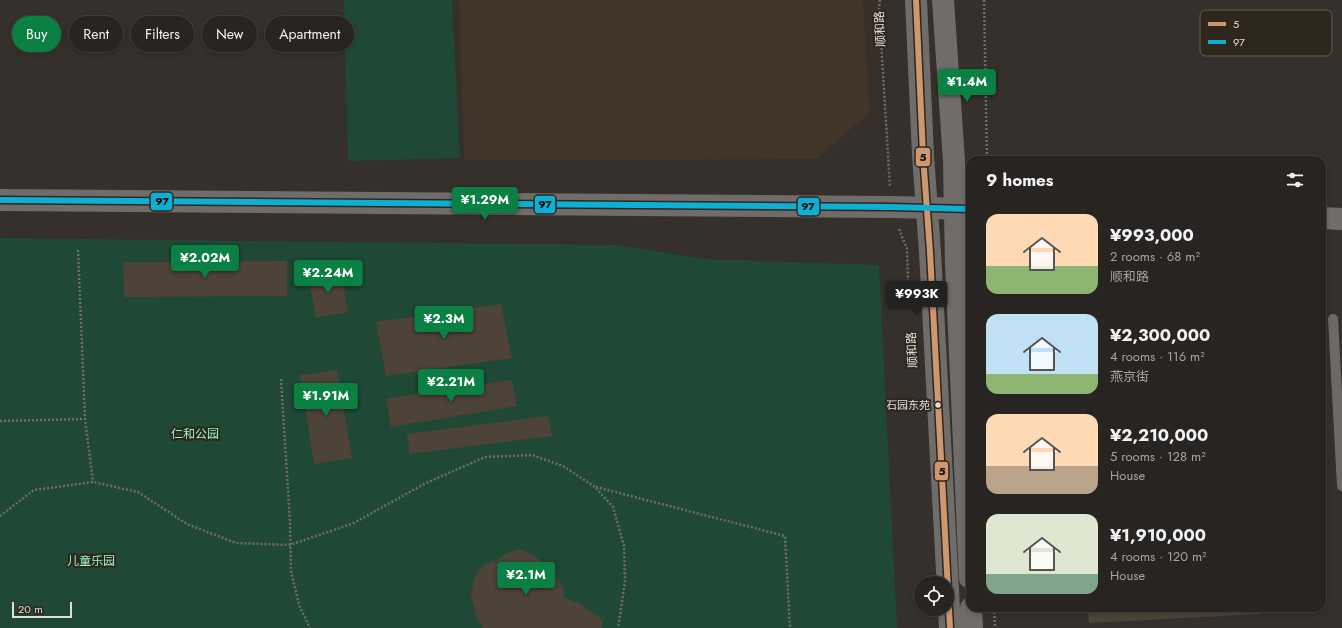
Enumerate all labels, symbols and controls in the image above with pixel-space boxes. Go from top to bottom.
legend [1200,10,1332,56]
street label: 顺和路 [870,11,890,47]
chip: Buy [12,16,61,52]
chip: Rent [69,16,123,52]
chip: Filters [131,16,194,52]
chip: New [202,16,257,52]
chip: Apartment [265,16,354,52]
text: 5 [1233,16,1239,32]
text: 97 [1233,34,1245,50]
pin: ¥1.4M [939,69,995,103]
text: ¥1.4M [947,72,987,91]
line badge: 5 [915,147,931,167]
text: 5 [919,149,927,165]
text: 9 homes [986,168,1054,192]
icon: filters [1284,169,1306,191]
pin: ¥1.29M [452,187,518,221]
text: ¥1.29M [461,190,509,209]
line badge: 97 [150,192,173,211]
text: 97 [155,193,169,209]
line badge: 97 [534,195,556,214]
text: 97 [538,196,552,212]
line badge: 97 [797,197,820,216]
text: 97 [801,198,815,214]
text: ¥993,000 [1110,223,1194,247]
icon: home [1018,230,1066,278]
pin: ¥2.02M [172,245,238,279]
text: 2 rooms · 68 m² [1110,247,1200,266]
text: ¥2.02M [180,248,230,267]
pin: ¥2.24M [295,260,361,294]
text: ¥2.24M [303,263,353,282]
text: 顺和路 [1110,267,1149,286]
pin: ¥993K [889,281,945,315]
text: ¥993K [895,284,939,303]
pin: ¥2.3M [416,306,472,340]
text: ¥2.3M [423,309,465,328]
text: ¥2,300,000 [1110,323,1210,347]
icon: home [1018,330,1066,378]
street label: 顺和路 [902,332,922,368]
text: 4 rooms · 116 m² [1110,347,1205,366]
text: 燕京街 [1110,367,1149,386]
pin: ¥2.21M [418,369,484,403]
text: ¥2.21M [427,372,475,391]
pin: ¥1.91M [293,383,359,417]
text: ¥1.91M [303,386,349,405]
place label: 石园东苑 [886,397,930,413]
marker: 石园东苑 [933,400,943,410]
text: ¥2,210,000 [1110,423,1208,447]
park label: 仁和公园 [171,425,219,443]
icon: home [1018,430,1066,478]
text: 5 rooms · 128 m² [1110,447,1206,466]
line badge: 5 [934,461,949,481]
text: 5 [938,463,946,479]
text: House [1110,466,1145,485]
text: ¥1,910,000 [1110,523,1206,547]
icon: home [1018,530,1066,578]
text: 4 rooms · 120 m² [1110,547,1207,566]
park label: 儿童乐园 [67,552,115,570]
pin: ¥2.1M [498,562,554,596]
text: ¥2.1M [506,565,546,584]
text: House [1110,566,1145,585]
map controls [914,576,954,616]
button: locate [914,576,954,616]
scale bar [12,600,72,619]
text: 20 m [18,601,43,617]

